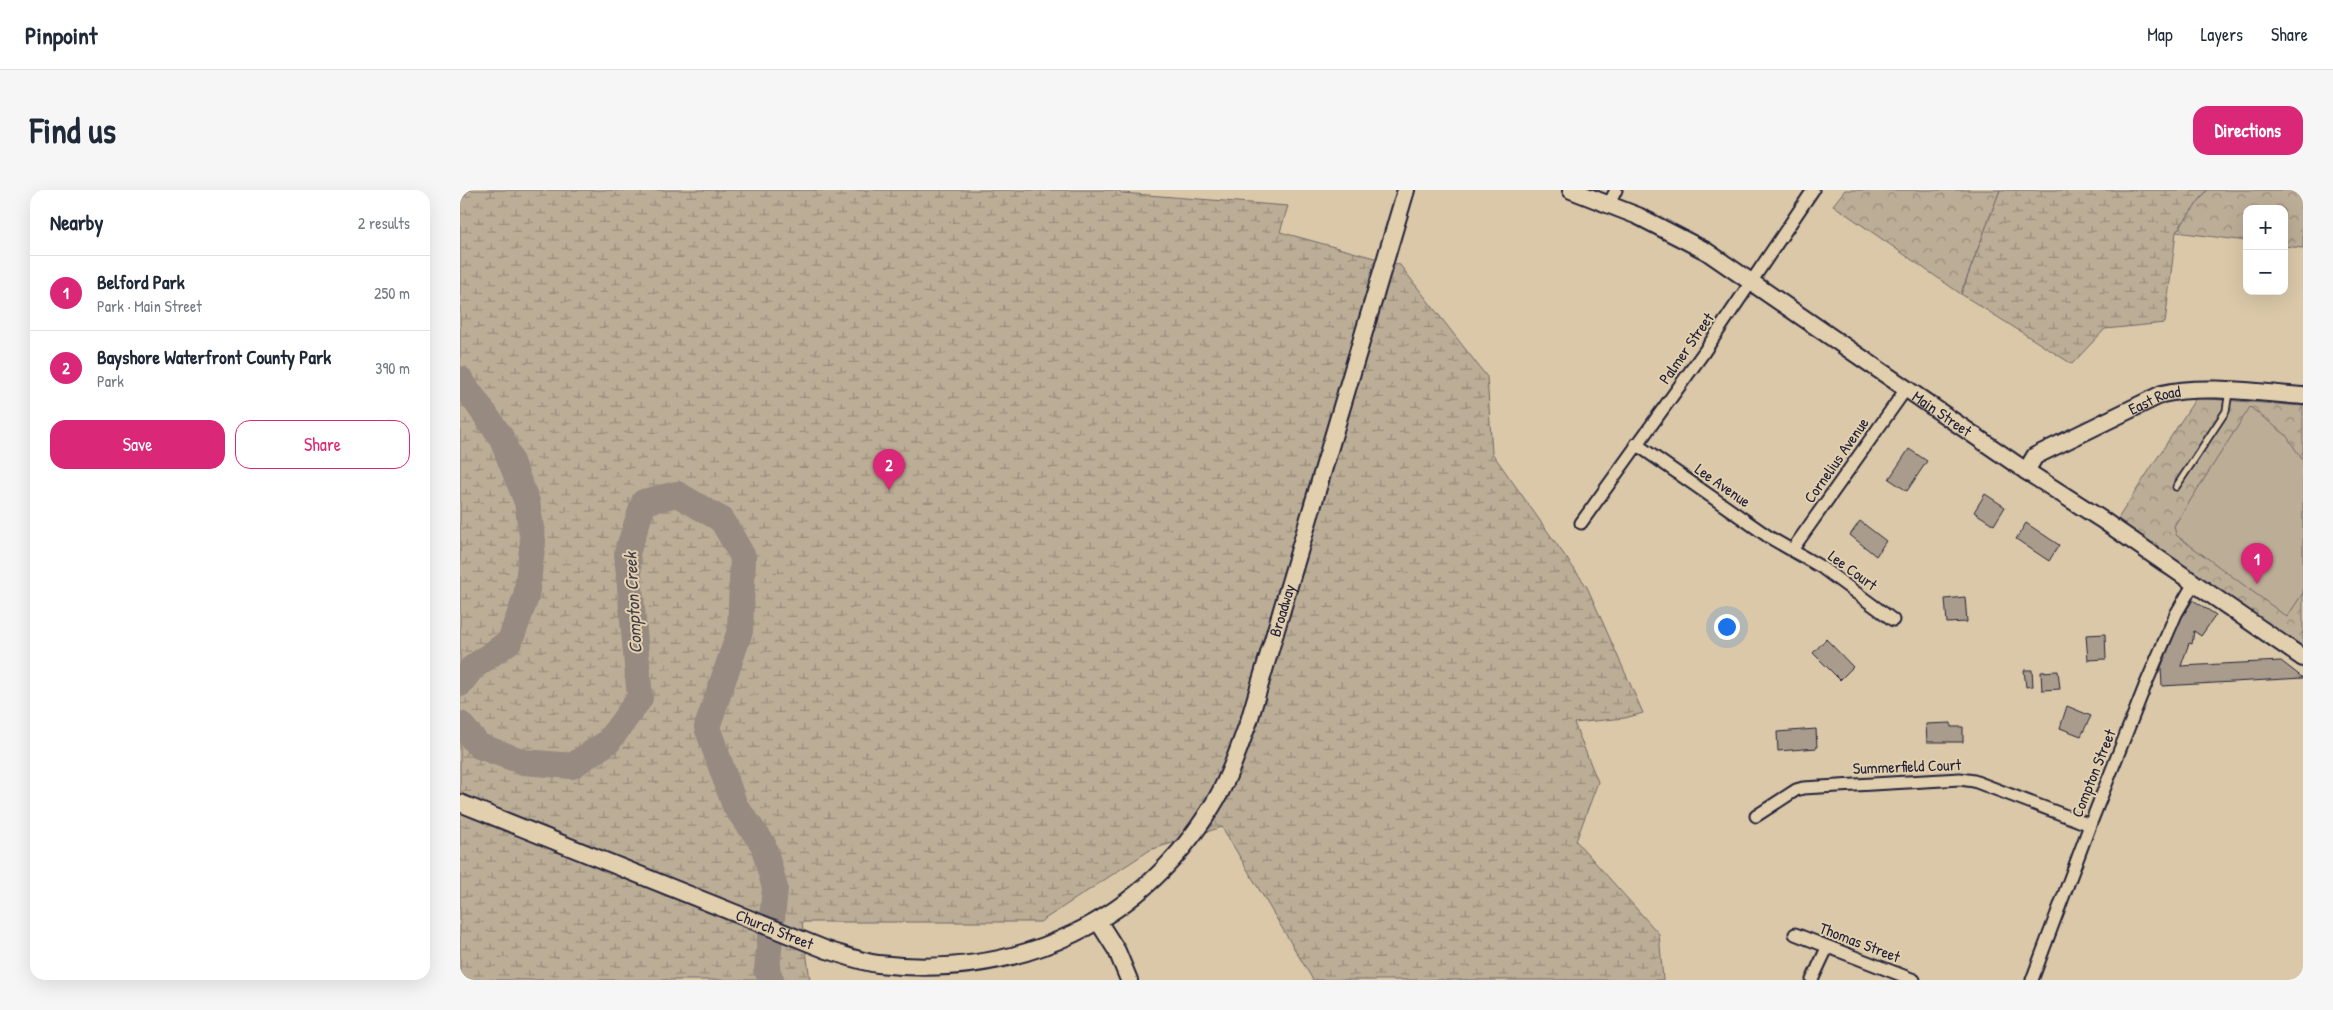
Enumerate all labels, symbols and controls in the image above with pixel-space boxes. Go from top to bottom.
text: Pinpoint [25,19,97,51]
text: Map [2147,22,2173,47]
text: Layers [2201,22,2243,47]
text: Share [2271,22,2308,47]
button: Directions [2193,106,2303,155]
text: Find us [30,107,116,154]
map controls [2243,205,2288,295]
button: + [2243,205,2288,250]
text: Nearby [50,208,103,237]
text: 2 results [358,212,410,234]
button: − [2243,250,2288,295]
text: Belford Park [97,269,185,295]
text: 1 [63,282,69,304]
text: 250 m [374,282,410,304]
text: Park · Main Street [97,295,202,317]
street label: Palmer Street [1653,307,1719,388]
text: Bayshore Waterfront County Park [97,344,331,370]
text: 2 [62,357,70,379]
text: 390 m [375,357,410,379]
text: Park [97,370,124,392]
street label: East Road [2125,380,2182,420]
street label: Main Street [1908,385,1977,442]
street label: Cornelius Avenue [1798,412,1874,507]
button: Save [50,420,225,469]
button: Share [235,420,410,469]
pin: 2 [873,449,905,490]
street label: Lee Avenue [1691,458,1756,512]
pin: 1 [2241,543,2273,584]
street label: Lee Court [1824,545,1882,596]
water label: Compton Creek [617,550,648,654]
street label: Broadway [1264,581,1300,639]
your location [1714,614,1740,640]
street label: Compton Street [2065,725,2121,820]
street label: Summerfield Court [1853,753,1962,779]
street label: Church Street [733,904,817,955]
street label: Thomas Street [1816,917,1904,968]

